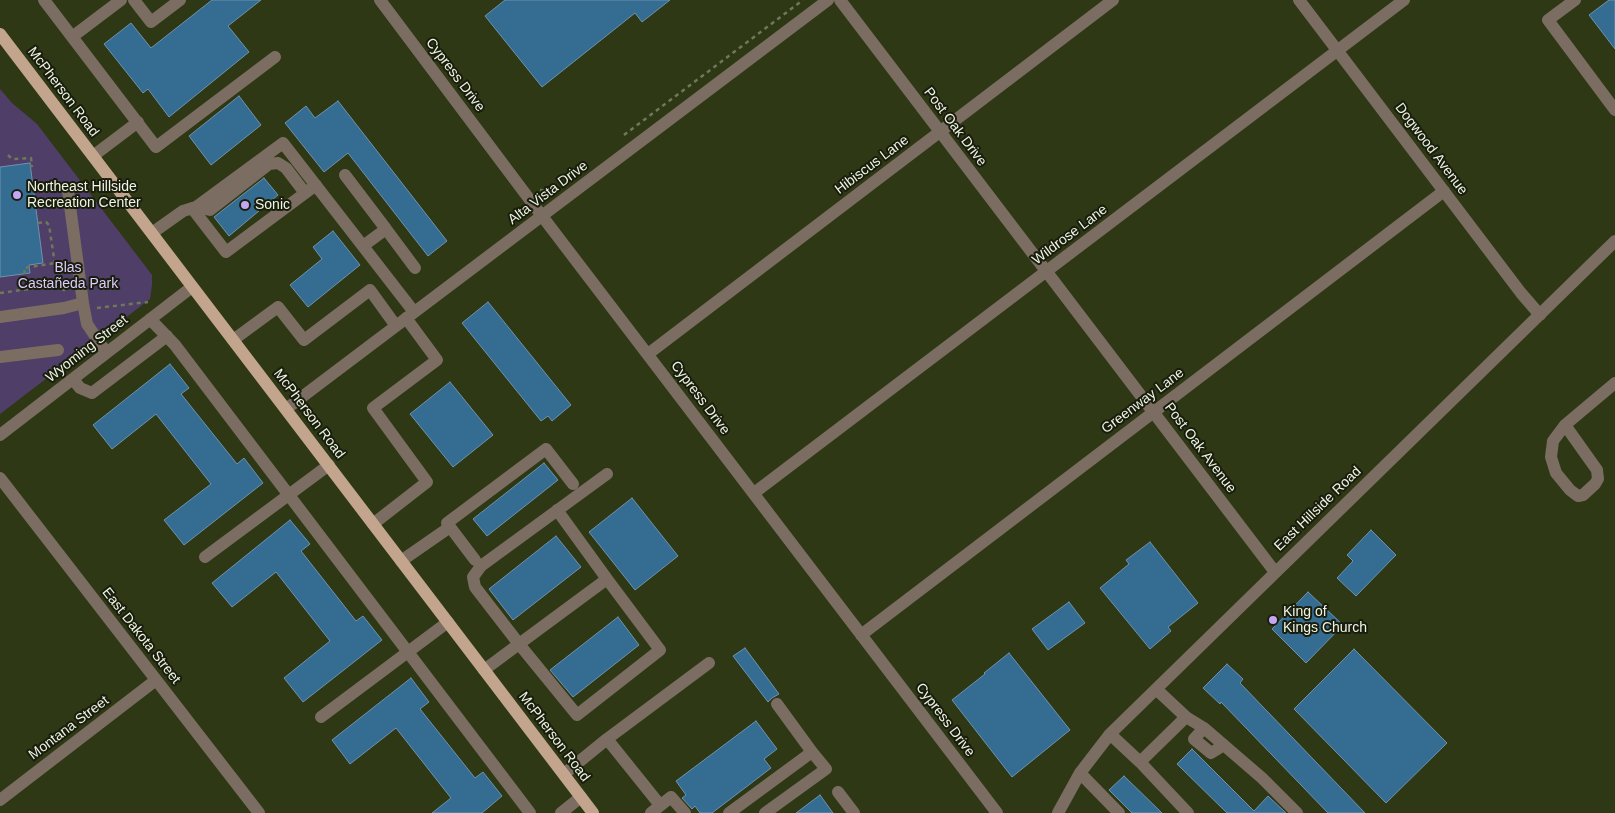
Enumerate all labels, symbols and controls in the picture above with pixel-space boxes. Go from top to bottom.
street label: Cypress Drive [422,35,488,115]
street label: McPherson Road [24,44,102,140]
street label: Post Oak Drive [920,84,990,170]
street label: Dogwood Avenue [1391,100,1471,198]
street label: Hibiscus Lane [832,132,912,198]
street label: Alta Vista Drive [505,158,591,228]
place label: Northeast Hillside Recreation Center [27,179,141,212]
marker: Northeast Hillside Recreation Center [11,189,23,201]
place label: Sonic [255,197,290,213]
marker: Sonic [239,199,251,211]
street label: Wildrose Lane [1029,201,1111,269]
park label: Blas Castañeda Park [18,260,118,292]
street label: Wyoming Street [43,312,131,386]
street label: Cypress Drive [667,358,733,438]
street label: Greenway Lane [1098,365,1188,437]
street label: McPherson Road [270,366,348,462]
street label: Post Oak Avenue [1161,400,1239,496]
street label: East Hillside Road [1271,463,1365,555]
street label: East Dakota Street [98,585,184,687]
place label: King of Kings Church [1283,604,1367,636]
marker: King of Kings Church [1267,614,1279,626]
street label: Cypress Drive [912,680,978,760]
street label: McPherson Road [515,689,593,785]
street label: Montana Street [26,692,112,764]

